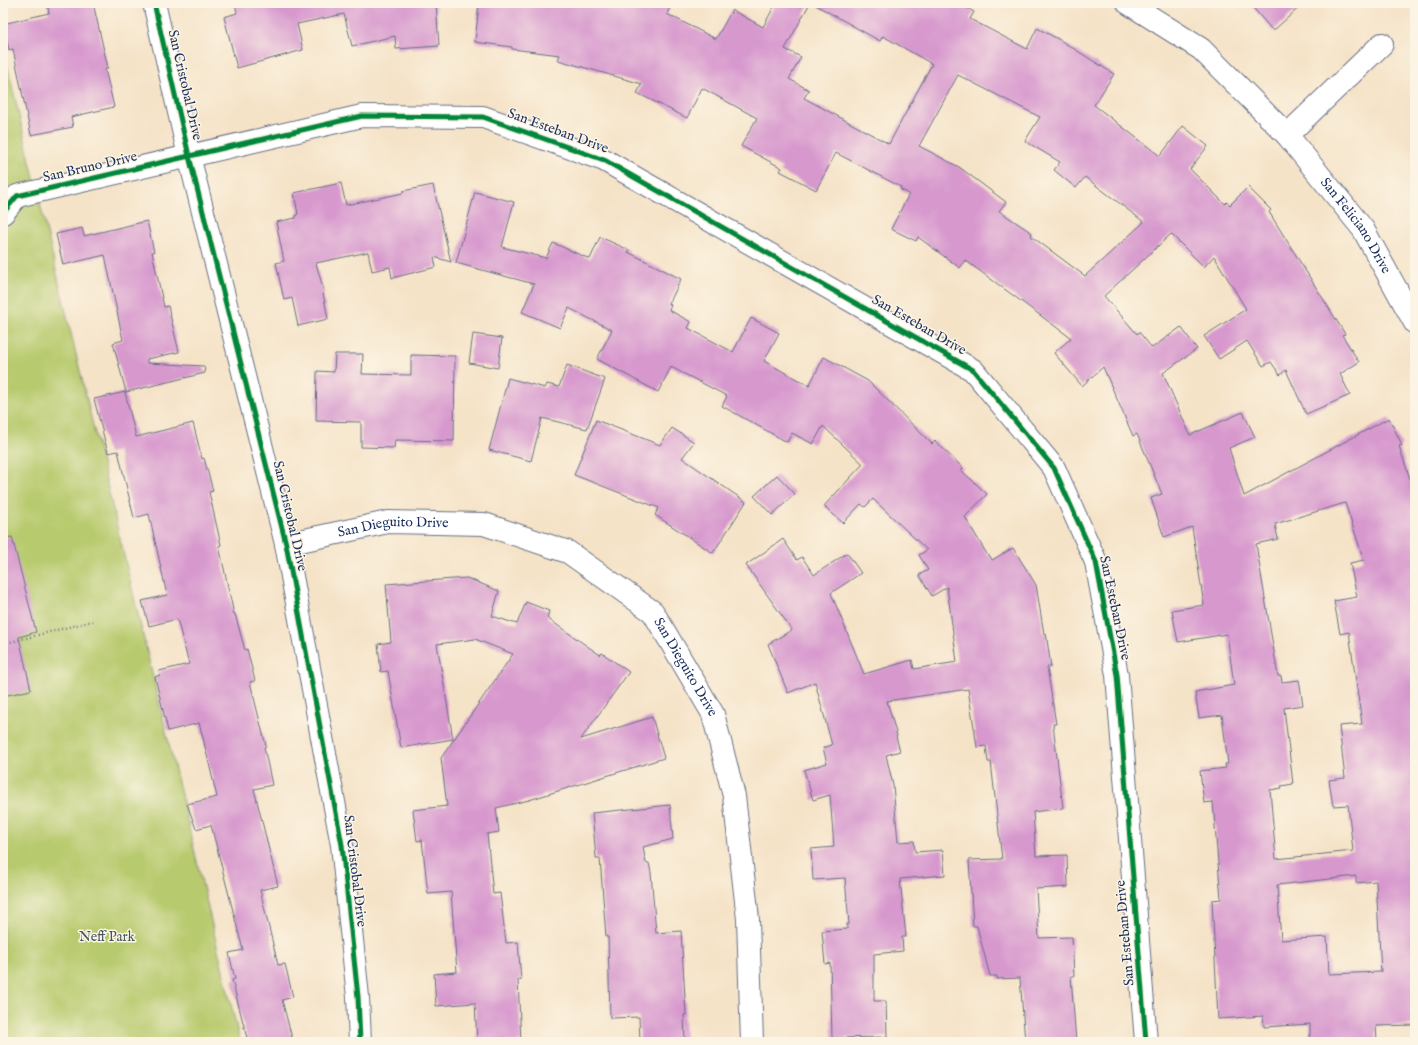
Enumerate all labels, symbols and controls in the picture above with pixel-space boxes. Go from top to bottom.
street label: San Cristobal Drive [164,28,207,143]
street label: San Esteban Drive [505,104,612,158]
street label: San Bruno Drive [41,147,139,187]
street label: San Feliciano Drive [1316,174,1395,277]
street label: San Esteban Drive [868,291,970,360]
street label: San Cristobal Drive [269,459,312,574]
street label: San Dieguito Drive [336,513,449,542]
street label: San Esteban Drive [1095,554,1135,662]
street label: San Dieguito Drive [649,614,722,720]
street label: San Cristobal Drive [339,814,371,929]
street label: San Esteban Drive [1111,879,1139,987]
park label: Neff Park [79,928,136,946]

